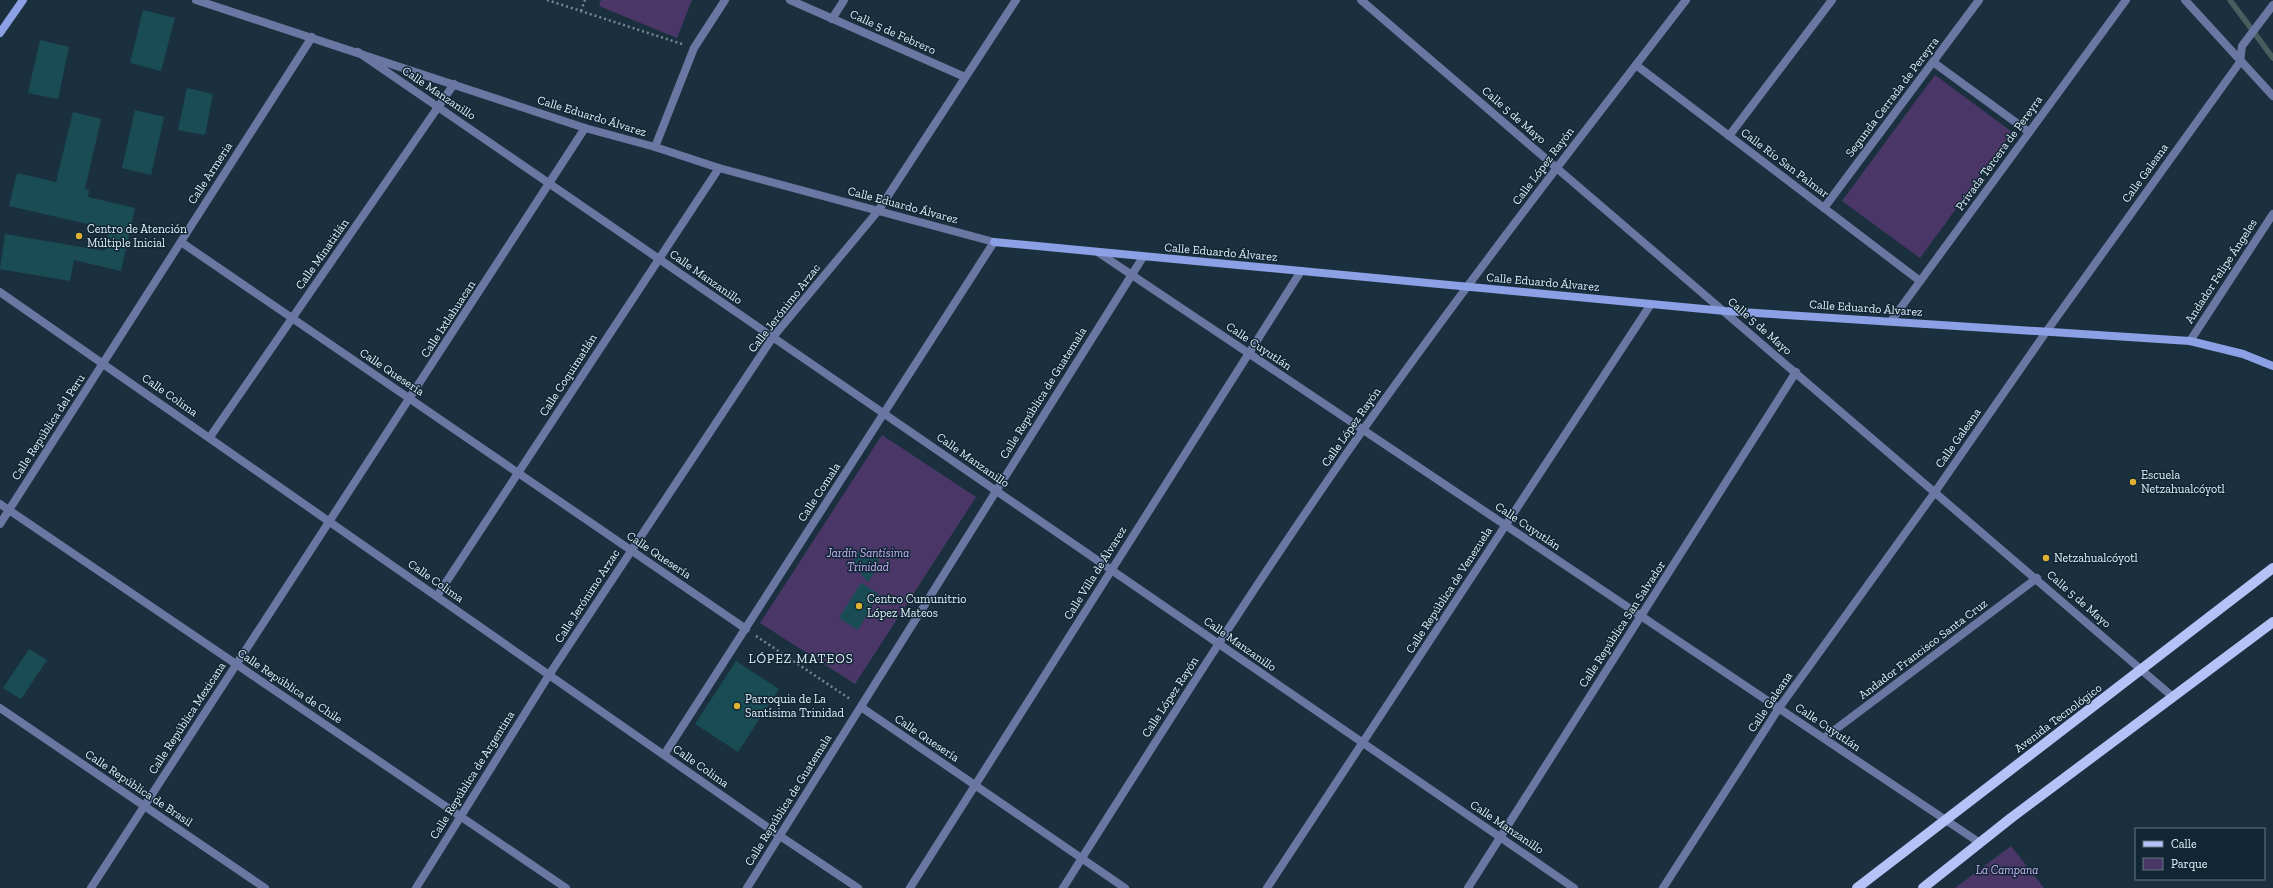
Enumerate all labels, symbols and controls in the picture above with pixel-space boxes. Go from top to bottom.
street label: Calle 5 de Febrero [848,7,938,57]
street label: Segunda Cerrada de Pereyra [1842,34,1942,160]
street label: Calle Manzanillo [400,63,478,123]
street label: Calle 5 de Mayo [1479,83,1549,147]
street label: Calle Eduardo Álvarez [536,92,649,139]
street label: Privada Tercera de Pereyra [1953,93,2046,213]
street label: Calle López Rayón [1509,124,1577,208]
street label: Calle Río San Palmar [1738,125,1832,201]
street label: Calle Armeria [185,139,235,207]
street label: Calle Galeana [2119,141,2171,205]
street label: Calle Eduardo Álvarez [846,183,960,227]
street label: Calle Minatitlán [292,216,352,292]
street label: Andador Felipe Ángeles [2181,216,2260,326]
place label: Centro de Atención Múltiple Inicial [87,222,187,250]
marker: Centro de Atención Múltiple Inicial [74,231,84,241]
street label: Calle Eduardo Álvarez [1164,239,1279,264]
street label: Calle Manzanillo [667,247,745,307]
street label: Calle Jerónimo Arzac [745,260,823,355]
street label: Calle Eduardo Álvarez [1486,269,1601,294]
street label: Calle Ixtlahuacan [418,278,478,360]
street label: Calle 5 de Mayo [1725,294,1795,358]
street label: Calle Eduardo Álvarez [1809,296,1924,319]
street label: Calle Cuyutlán [1224,319,1294,373]
street label: Calle República de Guatemala [997,324,1089,461]
street label: Calle Coquimatlán [536,331,600,419]
street label: Calle Quesería [357,345,427,399]
street label: Calle República del Peru [8,371,88,483]
street label: Calle Colima [139,371,201,419]
street label: Calle López Rayón [1318,385,1384,469]
street label: Calle Galeana [1932,405,1984,471]
street label: Calle Manzanillo [934,430,1012,490]
street label: Calle Comala [795,460,843,524]
place label: Escuela Netzahualcóyotl [2141,468,2225,496]
marker: Escuela Netzahualcóyotl [2128,477,2138,487]
street label: Calle Cuyutlán [1493,499,1563,553]
street label: Calle Villa de Álvarez [1060,523,1130,622]
street label: Calle República de Venezuela [1403,524,1495,656]
street label: Calle Quesería [624,528,694,582]
street label: Calle Jerónimo Arzac [551,546,623,645]
park label: Jardín Santísima Trinidad [826,546,909,574]
place label: Netzahualcóyotl [2054,551,2138,565]
marker: Netzahualcóyotl [2041,553,2051,563]
street label: Calle Colima [405,557,467,605]
street label: Calle República San Salvador [1576,558,1668,690]
street label: Calle 5 de Mayo [2044,567,2114,631]
place label: Centro Cumunitrio López Mateos [867,592,966,620]
street label: Andador Francisco Santa Cruz [1856,596,1990,702]
marker: Centro Cumunitrio López Mateos [854,601,864,611]
street label: Calle Manzanillo [1201,614,1279,674]
street label: Calle República de Chile [235,646,345,726]
district label: LÓPEZ MATEOS [748,651,854,666]
street label: Calle López Rayón [1139,654,1201,740]
street label: Calle República Mexicana [145,659,229,777]
street label: Calle Galeana [1745,669,1795,735]
street label: Avenida Tecnológico [2012,681,2104,755]
place label: Parroquia de La Santísima Trinidad [745,692,844,720]
street label: Calle Cuyutlán [1793,700,1863,754]
marker: Parroquia de La Santísima Trinidad [732,701,742,711]
street label: Calle República de Argentina [427,708,517,842]
street label: Calle Quesería [892,711,962,765]
street label: Calle República de Guatemala [742,731,834,868]
street label: Calle Colima [670,742,732,790]
street label: Calle República de Brasil [83,747,195,829]
street label: Calle Manzanillo [1468,797,1546,857]
legend [2135,828,2265,880]
text: Calle [2171,837,2197,851]
text: Parque [2171,857,2208,871]
park label: La Campana [1976,863,2038,877]

